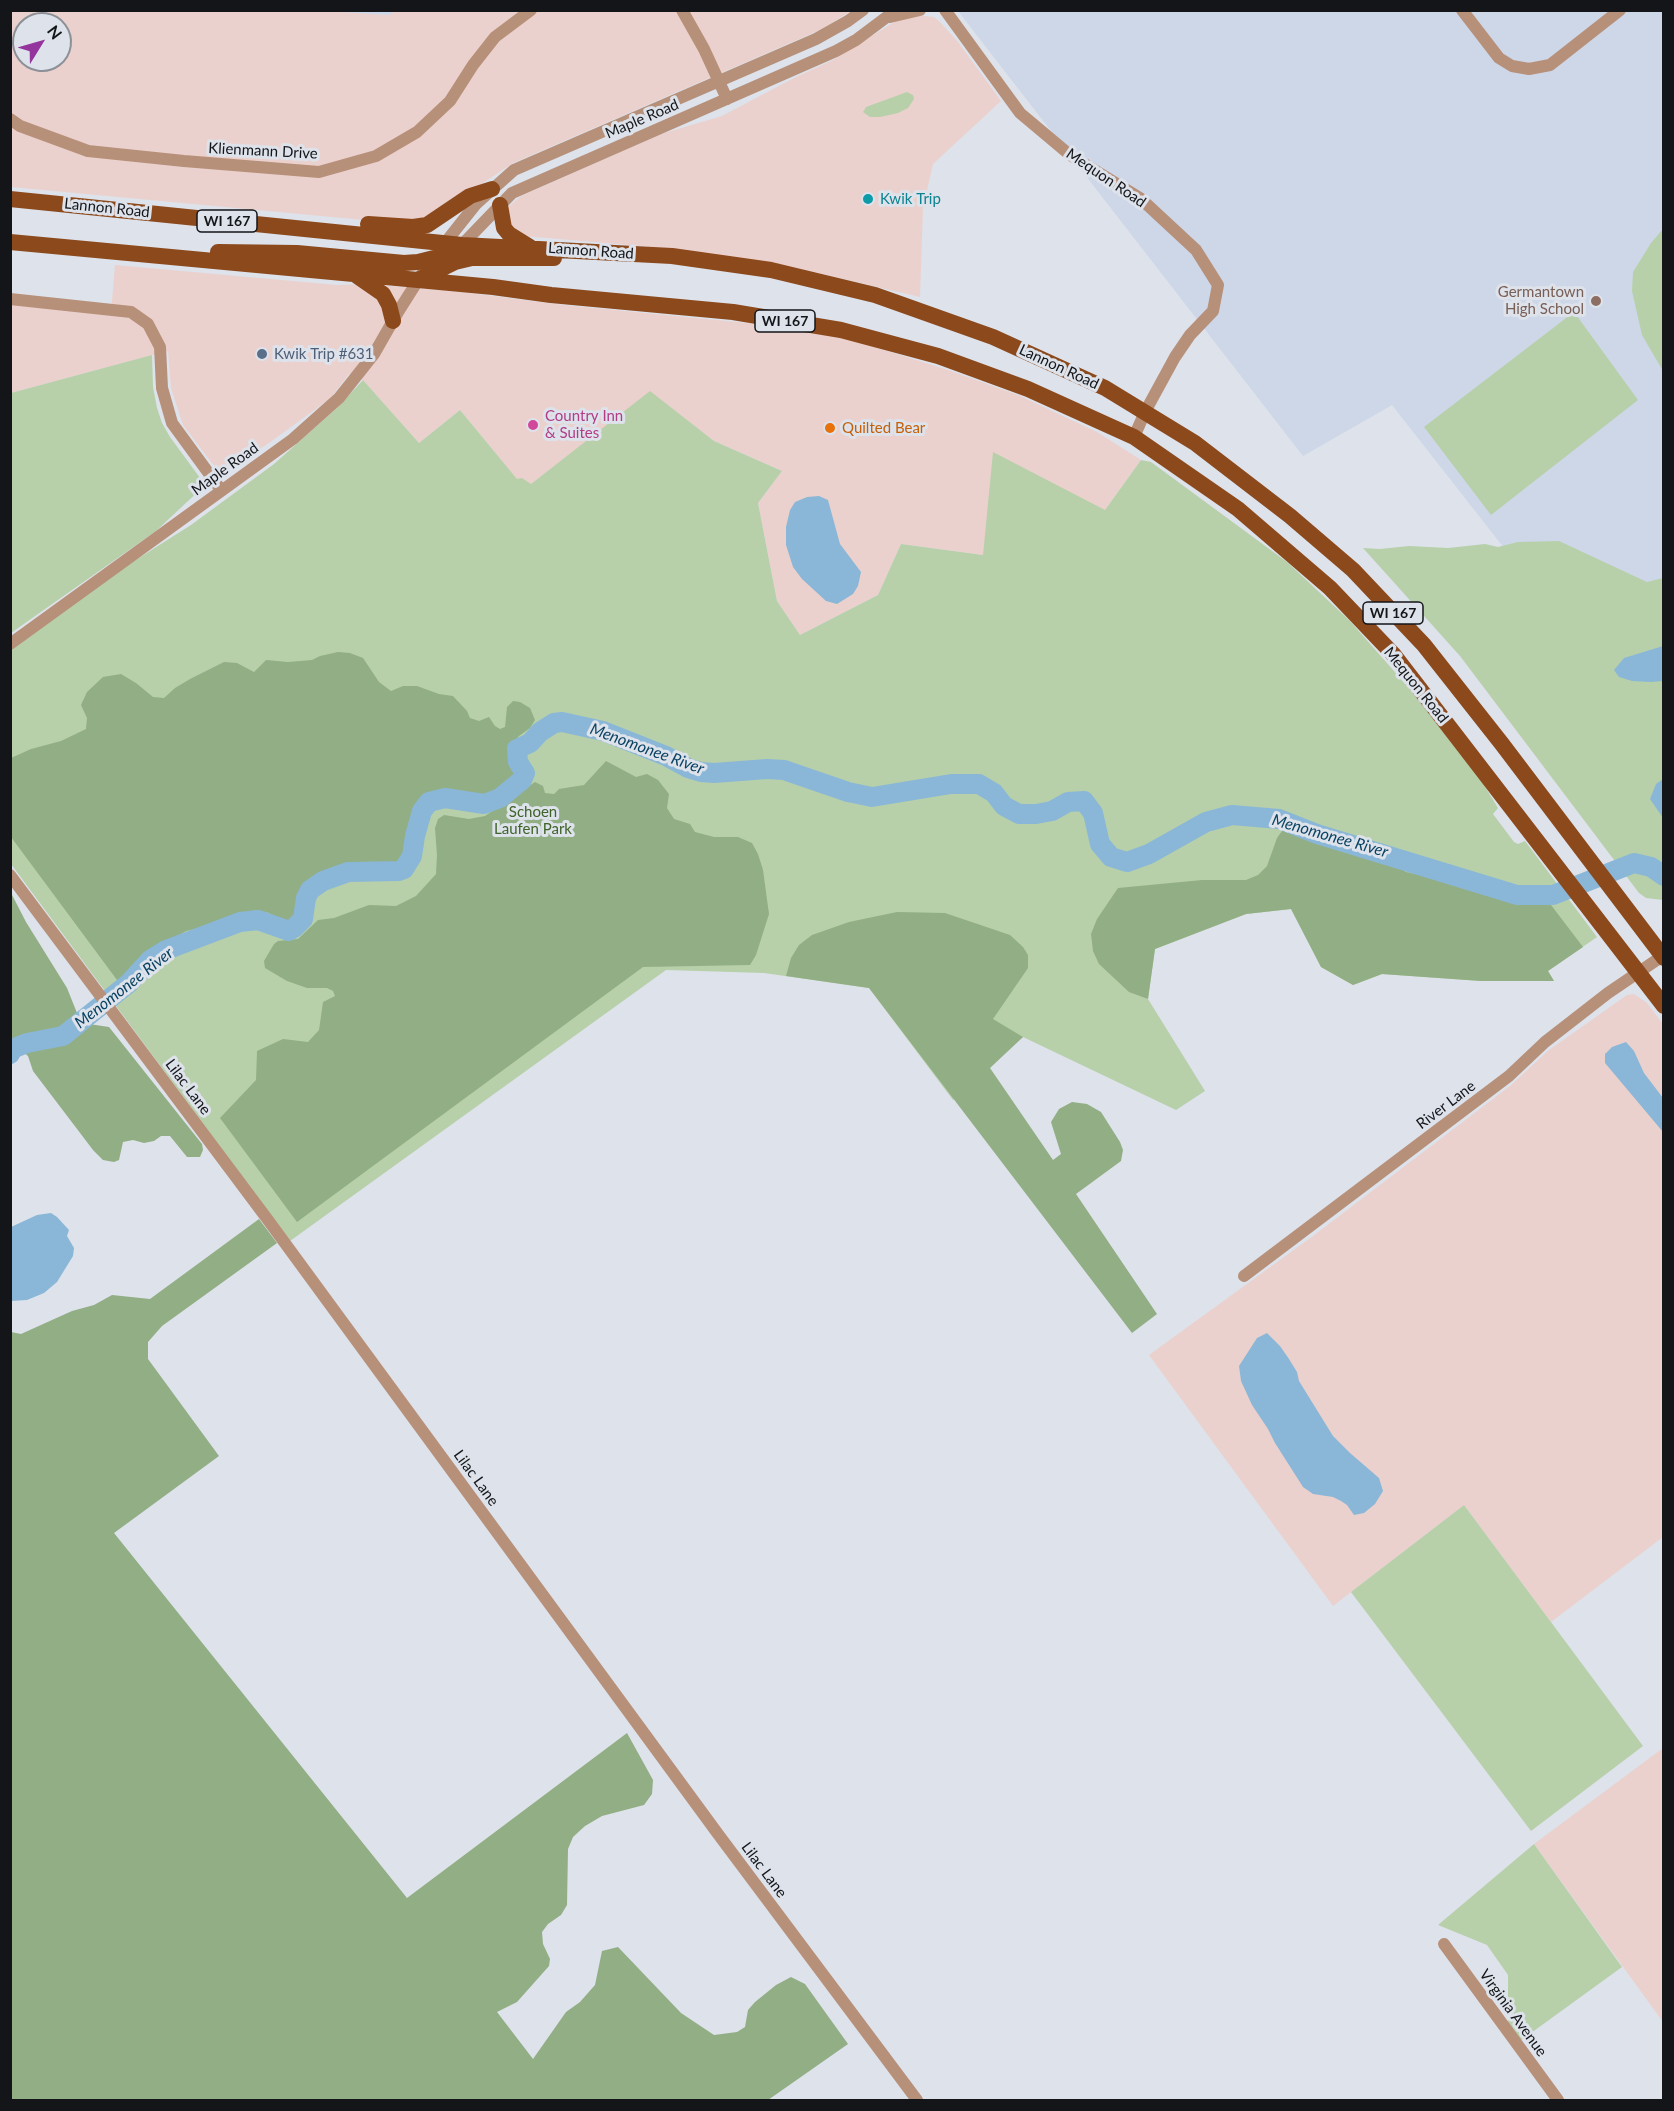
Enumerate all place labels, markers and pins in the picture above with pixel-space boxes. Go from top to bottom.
place label: Kwik Trip [880,190,941,208]
marker: Kwik Trip [861,192,875,206]
place label: Germantown High School [1498,283,1584,318]
marker: Germantown High School [1589,294,1603,308]
place label: Kwik Trip #631 [274,345,374,363]
marker: Kwik Trip #631 [255,347,269,361]
place label: Country Inn & Suites [545,407,623,442]
marker: Country Inn & Suites [526,418,540,432]
place label: Quilted Bear [842,419,925,437]
marker: Quilted Bear [823,421,837,435]

